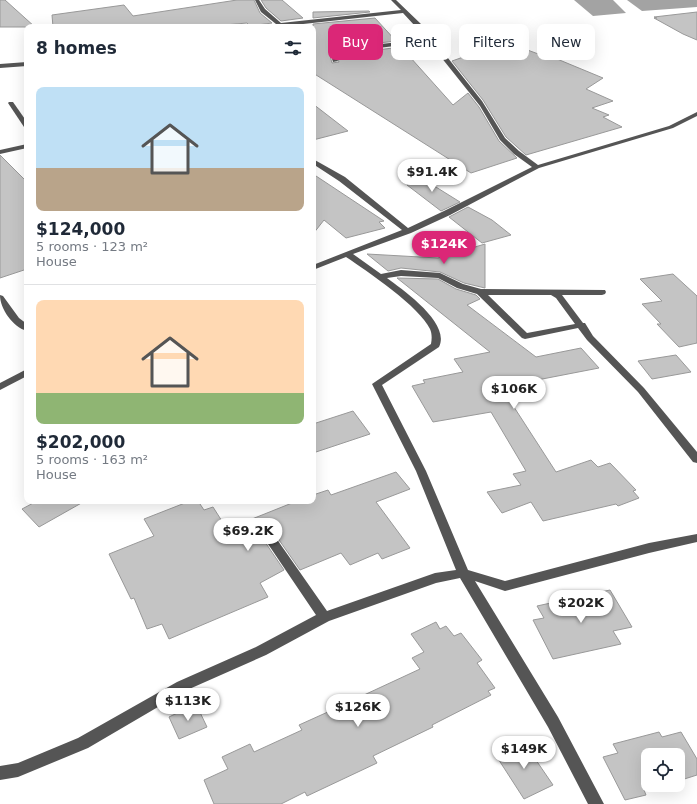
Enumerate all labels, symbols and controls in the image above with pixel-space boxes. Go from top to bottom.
chip: Buy [328,24,383,60]
chip: Rent [391,24,451,60]
chip: Filters [459,24,529,60]
chip: New [537,24,595,60]
icon: filters [282,37,304,59]
text: 8 homes [36,38,117,58]
icon: home [134,113,206,185]
pin: $91.4K [399,159,465,193]
text: $91.4K [406,164,458,179]
text: $124,000 [36,219,125,239]
pin: $124K [416,231,472,265]
text: $124K [421,236,467,251]
text: 5 rooms · 123 m² [36,239,148,254]
text: House [36,254,77,269]
icon: home [134,326,206,398]
pin: $106K [486,376,542,410]
text: $106K [491,381,537,396]
text: $202,000 [36,432,125,452]
text: 5 rooms · 163 m² [36,452,148,467]
text: House [36,467,77,482]
pin: $69.2K [215,518,281,552]
text: $69.2K [222,523,274,538]
pin: $202K [553,590,609,624]
text: $202K [558,595,604,610]
pin: $113K [160,688,216,722]
text: $113K [165,693,211,708]
pin: $126K [330,694,386,728]
text: $126K [335,699,381,714]
pin: $149K [496,736,552,770]
text: $149K [501,741,547,756]
map controls [641,748,685,792]
button: locate [641,748,685,792]

